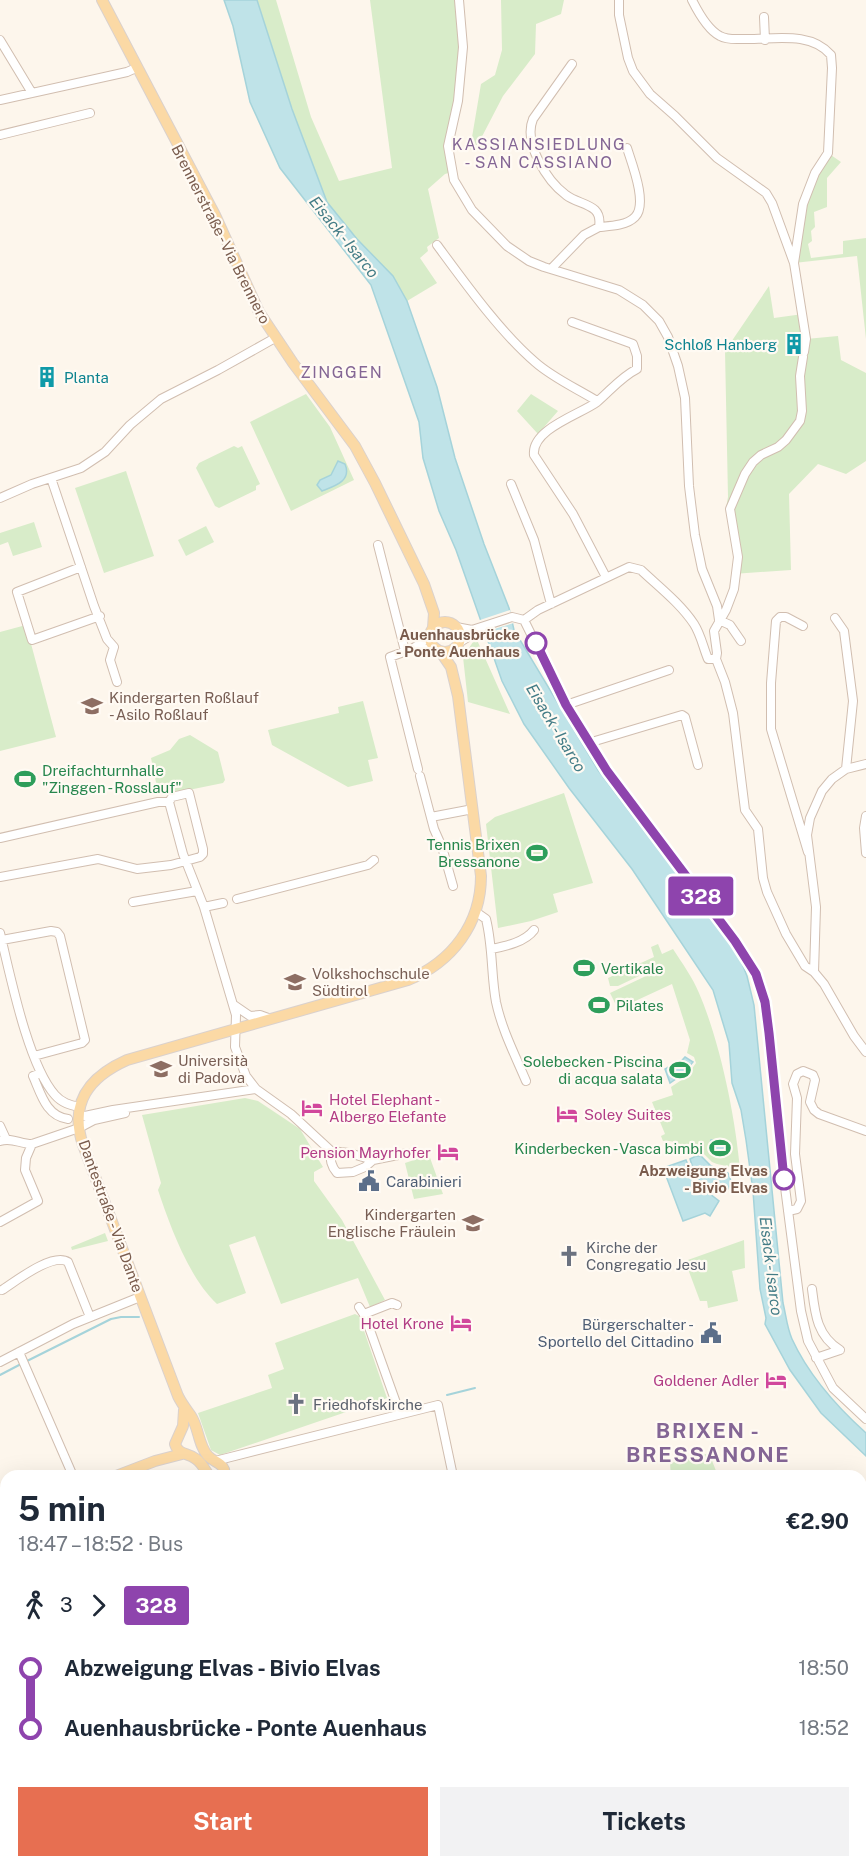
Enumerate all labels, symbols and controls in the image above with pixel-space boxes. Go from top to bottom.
district label: KASSIANSIEDLUNG - SAN CASSIANO [452,135,626,172]
street label: Brennerstraße - Via Brennero [168,142,274,326]
water label: Eisack - Isarco [305,192,383,282]
building icon: Schloß Hanberg [782,332,806,356]
place label: Schloß Hanberg [664,336,777,353]
district label: ZINGGEN [301,363,383,382]
building icon: Planta [35,365,59,389]
place label: Planta [64,369,109,386]
place label: Auenhausbrücke - Ponte Auenhaus [396,626,520,660]
marker: Auenhausbrücke - Ponte Auenhaus [525,632,547,654]
water label: Eisack - Isarco [522,680,590,776]
place label: Kindergarten Roßlauf - Asilo Roßlauf [109,689,259,723]
school or university icon: Kindergarten Roßlauf - Asilo Roßlauf [80,694,104,718]
place label: Dreifachturnhalle "Zinggen - Rosslauf" [42,762,182,796]
sports icon: Dreifachturnhalle "Zinggen - Rosslauf" [13,767,37,791]
place label: Tennis Brixen Bressanone [426,836,520,870]
sports icon: Tennis Brixen Bressanone [525,841,549,865]
line badge: 328 [666,876,736,916]
text: 328 [680,884,722,909]
sports icon: Vertikale [572,956,596,980]
place label: Vertikale [601,960,663,977]
place label: Volkshochschule Südtirol [312,965,430,999]
school or university icon: Volkshochschule Südtirol [283,970,307,994]
sports icon: Pilates [587,993,611,1017]
place label: Pilates [616,997,663,1014]
place label: Università di Padova [178,1052,248,1086]
place label: Solebecken - Piscina di acqua salata [523,1053,663,1087]
school or university icon: Università di Padova [149,1057,173,1081]
sports icon: Solebecken - Piscina di acqua salata [668,1058,692,1082]
place label: Hotel Elephant - Albergo Elefante [329,1091,447,1125]
hotel icon: Hotel Elephant - Albergo Elefante [300,1096,324,1120]
hotel icon: Soley Suites [555,1102,579,1126]
place label: Soley Suites [584,1106,671,1123]
sports icon: Kinderbecken - Vasca bimbi [708,1136,732,1160]
street label: Dantestraße - Via Dante [76,1138,146,1294]
hotel icon: Pension Mayrhofer [436,1140,460,1164]
place label: Kinderbecken - Vasca bimbi [514,1140,703,1157]
place label: Pension Mayrhofer [300,1144,431,1161]
place label: Abzweigung Elvas - Bivio Elvas [639,1162,768,1196]
marker: Abzweigung Elvas - Bivio Elvas [773,1168,795,1190]
public building icon: Carabinieri [357,1169,381,1193]
place label: Carabinieri [386,1173,462,1190]
place label: Kindergarten Englische Fräulein [328,1206,456,1240]
school or university icon: Kindergarten Englische Fräulein [461,1211,485,1235]
water label: Eisack - Isarco [755,1215,787,1317]
place label: Kirche der Congregatio Jesu [586,1239,706,1273]
church icon: Kirche der Congregatio Jesu [557,1244,581,1268]
hotel icon: Hotel Krone [449,1311,473,1335]
place label: Hotel Krone [361,1315,444,1332]
place label: Bürgerschalter - Sportello del Cittadino [538,1316,694,1350]
public building icon: Bürgerschalter - Sportello del Cittadino [699,1321,723,1345]
hotel icon: Goldener Adler [764,1368,788,1392]
place label: Goldener Adler [653,1372,759,1389]
church icon: Friedhofskirche [284,1392,308,1416]
place label: Friedhofskirche [313,1396,422,1413]
district label: BRIXEN - BRESSANONE [626,1418,790,1467]
text: 5 min [18,1490,106,1528]
text: €2.90 [786,1508,849,1534]
text: 18:47 – 18:52 · Bus [18,1532,183,1556]
icon: walk [18,1589,51,1622]
icon: forward [82,1589,115,1622]
text: 3 [60,1593,73,1617]
text: 328 [136,1593,177,1618]
text: Abzweigung Elvas - Bivio Elvas [64,1655,381,1681]
text: 18:50 [798,1656,849,1680]
text: Auenhausbrücke - Ponte Auenhaus [64,1715,427,1741]
text: 18:52 [799,1716,849,1740]
button: Start [18,1787,428,1856]
button: Tickets [440,1787,849,1856]

